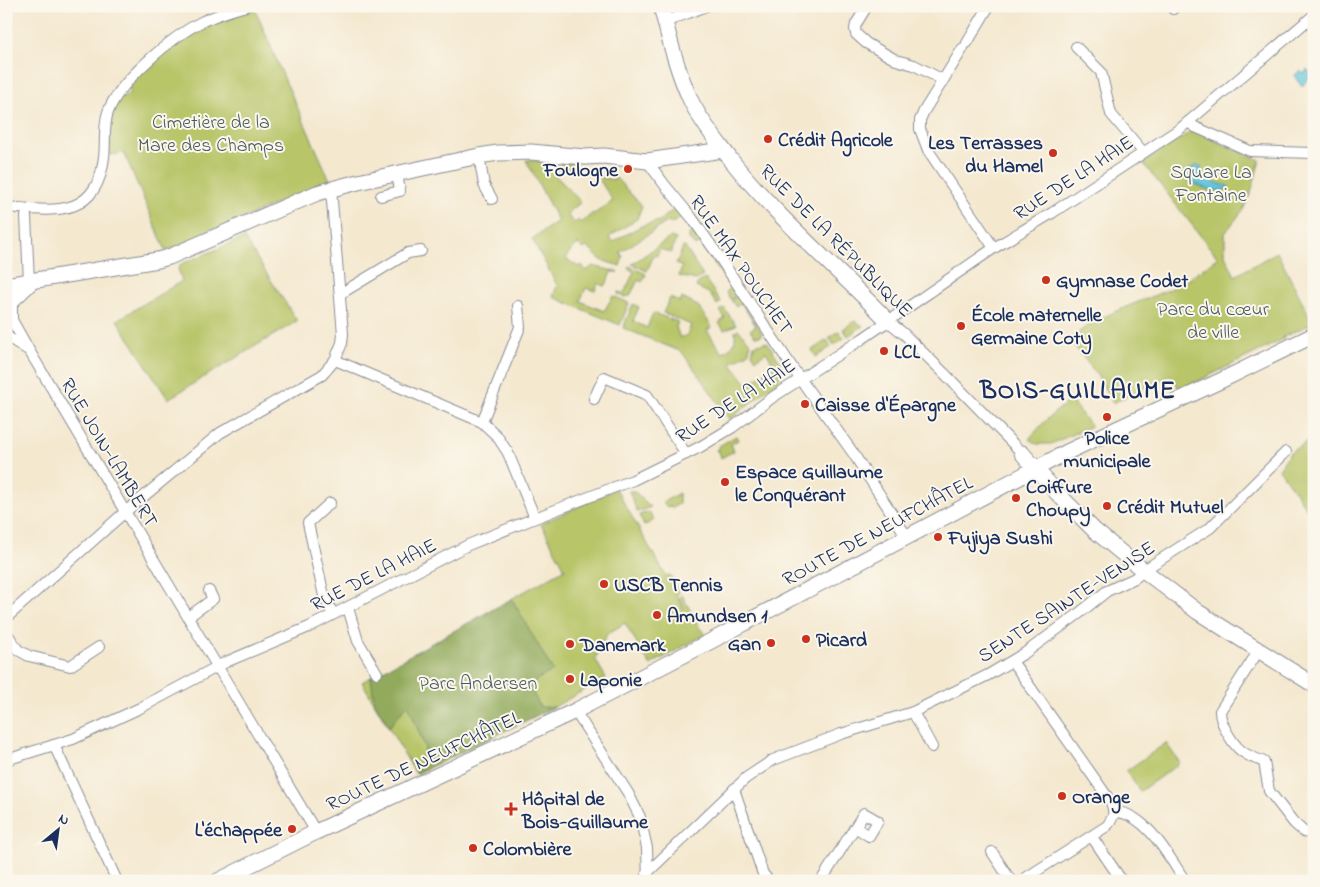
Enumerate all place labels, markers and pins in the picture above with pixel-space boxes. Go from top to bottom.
place label: Crédit Agricole [778,127,894,157]
place label: Les Terrasses du Hamel [928,130,1043,182]
marker: Crédit Agricole [762,133,774,145]
marker: Les Terrasses du Hamel [1047,147,1059,159]
place label: Foulogne [542,157,619,187]
marker: Foulogne [622,163,634,175]
place label: Gymnase Codet [1056,268,1189,298]
marker: Gymnase Codet [1040,274,1052,286]
place label: École maternelle Germaine Coty [971,302,1103,355]
marker: École maternelle Germaine Coty [955,320,967,332]
place label: LCL [894,339,920,368]
marker: LCL [878,345,890,357]
place label: Caisse d'Épargne [815,392,957,422]
marker: Caisse d'Épargne [799,398,811,410]
marker: Police municipale [1101,411,1113,423]
place label: Police municipale [1064,425,1151,477]
place label: Espace Guillaume le Conquérant [735,459,884,511]
place label: Coiffure Choupy [1026,474,1093,527]
marker: Espace Guillaume le Conquérant [719,476,731,488]
marker: Coiffure Choupy [1010,492,1022,504]
place label: Crédit Mutuel [1117,494,1224,523]
marker: Crédit Mutuel [1101,500,1113,512]
place label: Fujiya Sushi [947,525,1053,555]
marker: Fujiya Sushi [932,531,944,543]
place label: USCB Tennis [614,572,723,601]
marker: USCB Tennis [598,578,610,590]
place label: Amundsen 1 [667,603,768,632]
marker: Amundsen 1 [651,609,663,621]
place label: Picard [816,627,868,656]
place label: Gan [728,631,761,660]
place label: Danemark [579,632,667,661]
marker: Picard [800,633,812,645]
marker: Gan [765,637,777,649]
marker: Danemark [564,638,576,650]
place label: Laponie [580,667,643,696]
marker: Laponie [564,673,576,685]
place label: Orange [1072,784,1131,814]
place label: Hôpital de Bois-Guillaume [521,786,649,838]
marker: Orange [1056,790,1068,802]
marker: Hôpital de Bois-Guillaume [504,802,518,816]
place label: L'échappée [195,817,283,846]
marker: L'échappée [286,823,298,835]
place label: Colombière [483,836,572,865]
marker: Colombière [467,842,479,854]

